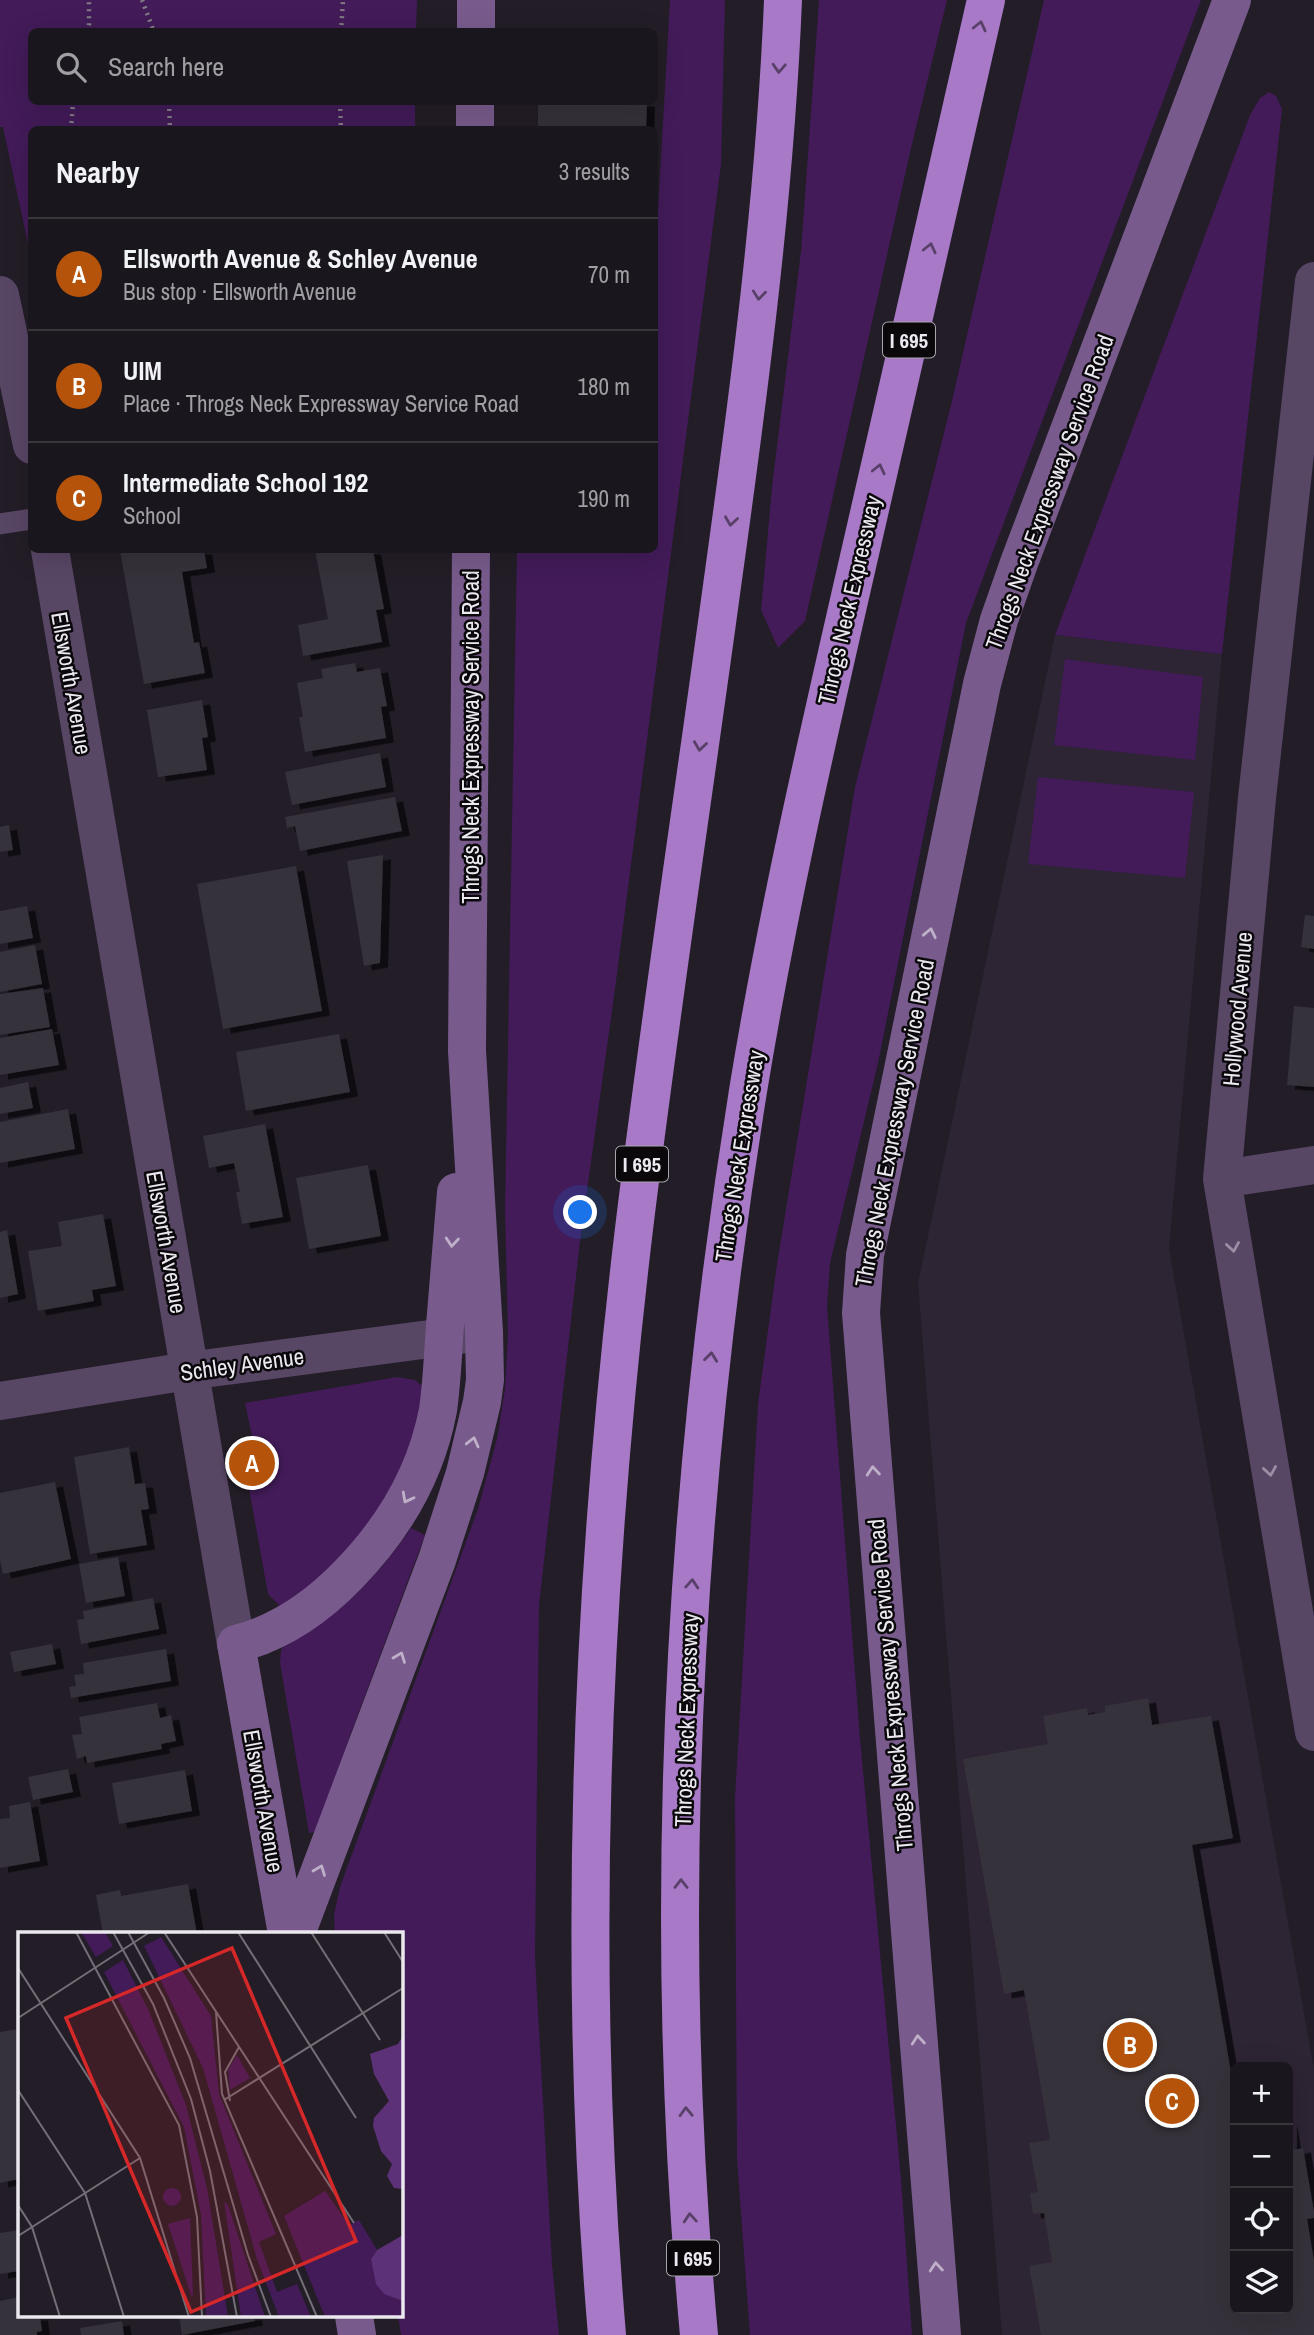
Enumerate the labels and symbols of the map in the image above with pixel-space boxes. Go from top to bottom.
one-way arrow [972,20,987,32]
one-way arrow [772,63,787,74]
one-way arrow [921,242,936,254]
one-way arrow [752,290,767,301]
road number: I 695 [883,322,935,358]
street label: Throgs Neck Expressway Service Road [977,330,1121,654]
one-way arrow [871,463,885,475]
street label: Throgs Neck Expressway [810,492,888,708]
one-way arrow [724,515,739,526]
street label: Throgs Neck Expressway Service Road [455,570,486,904]
street label: Ellsworth Avenue [44,609,100,757]
one-way arrow [693,740,708,752]
one-way arrow [921,927,936,939]
street label: Hollywood Avenue [1215,931,1259,1087]
street label: Throgs Neck Expressway Service Road [847,956,941,1290]
street label: Throgs Neck Expressway [707,1047,771,1264]
road number: I 695 [616,1146,668,1182]
street label: Ellsworth Avenue [139,1168,195,1316]
your location [563,1195,597,1229]
one-way arrow [445,1236,460,1247]
one-way arrow [1225,1241,1240,1253]
street label: Schley Avenue [178,1340,306,1388]
one-way arrow [704,1351,719,1363]
pin: A [229,1437,275,1489]
one-way arrow [465,1437,479,1449]
one-way arrow [1262,1465,1277,1477]
one-way arrow [866,1466,881,1477]
one-way arrow [402,1490,415,1503]
street label: Throgs Neck Expressway Service Road [860,1518,920,1852]
one-way arrow [684,1578,699,1589]
street label: Throgs Neck Expressway [667,1612,705,1827]
one-way arrow [392,1652,406,1664]
street label: Ellsworth Avenue [236,1727,292,1875]
one-way arrow [311,1865,325,1877]
one-way arrow [673,1879,689,1889]
inset map [18,1932,402,2318]
pin: B [1107,2019,1153,2071]
one-way arrow [911,2034,926,2045]
pin: C [1149,2075,1195,2127]
one-way arrow [678,2106,693,2117]
one-way arrow [683,2212,698,2223]
road number: I 695 [667,2240,719,2276]
one-way arrow [929,2261,944,2272]

